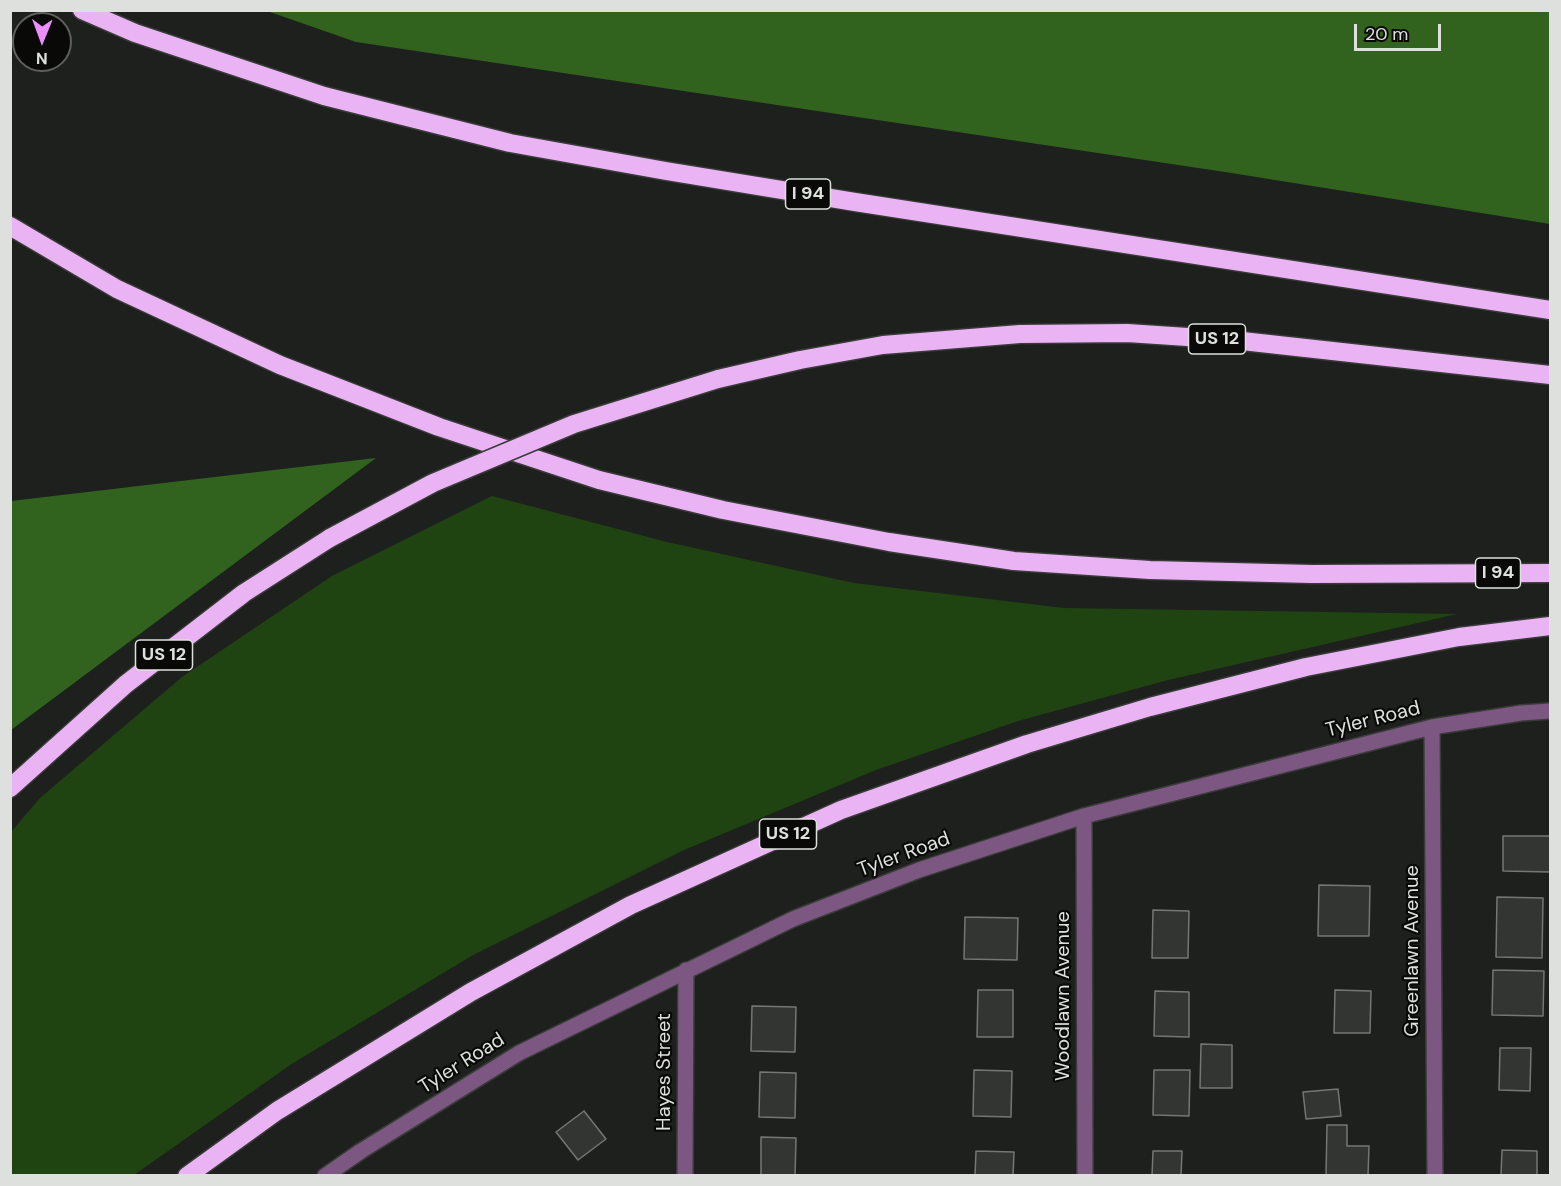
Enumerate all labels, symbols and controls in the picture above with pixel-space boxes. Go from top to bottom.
north arrow [12,12,72,72]
scale bar [1357,12,1444,50]
text: 20 m [1365,22,1408,46]
text: N [36,48,48,69]
road number: I 94 [786,179,830,209]
road number: US 12 [1188,324,1246,354]
road number: I 94 [1476,558,1520,588]
road number: US 12 [136,640,192,670]
street label: Tyler Road [1323,697,1423,743]
road number: US 12 [760,819,816,849]
street label: Tyler Road [855,827,953,883]
street label: Greenlawn Avenue [1401,865,1425,1037]
street label: Woodlawn Avenue [1052,911,1076,1081]
street label: Hayes Street [653,1013,677,1131]
street label: Tyler Road [415,1028,509,1100]

